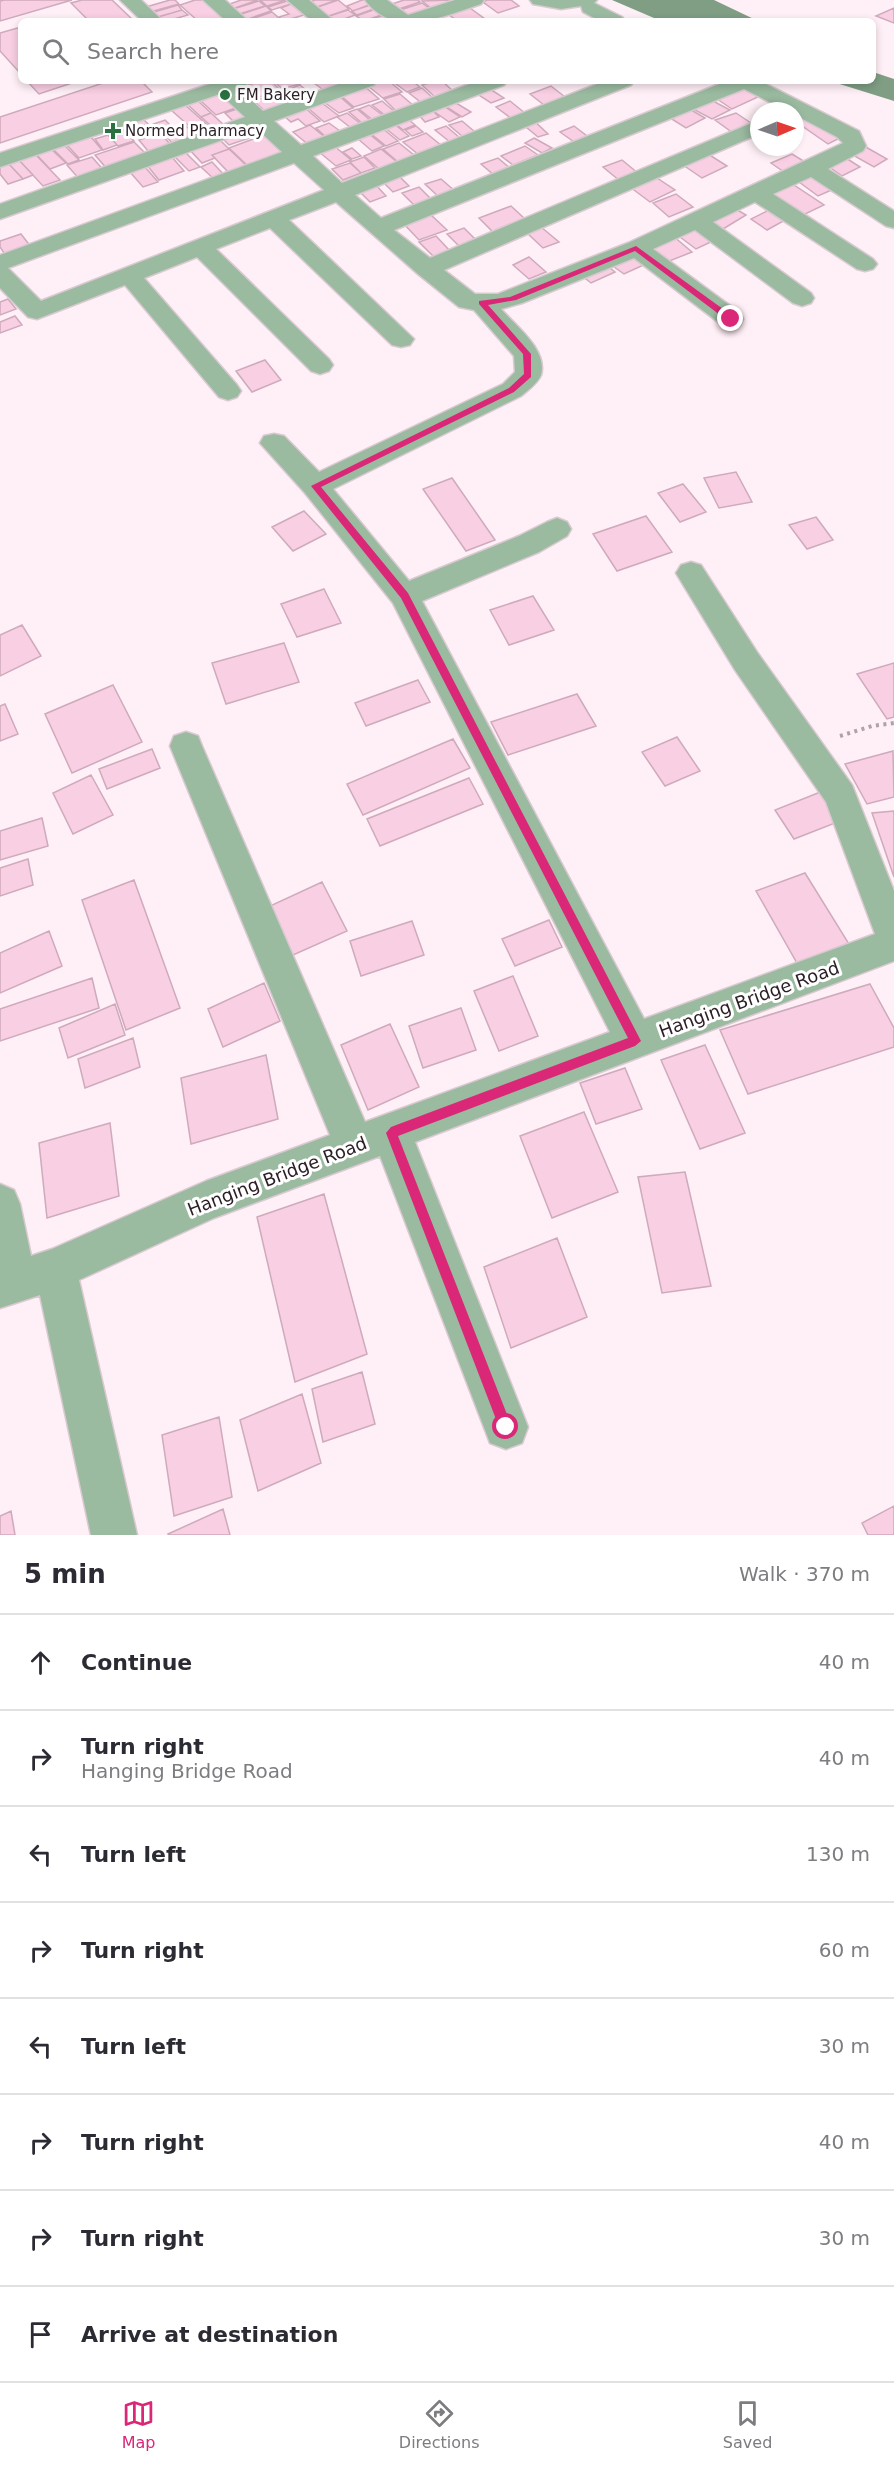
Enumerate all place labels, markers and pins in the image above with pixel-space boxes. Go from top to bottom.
place label: FM Bakery [237,86,315,104]
marker: FM Bakery [218,88,232,102]
place label: Normed Pharmacy [125,122,264,140]
marker: Normed Pharmacy [106,124,120,138]

